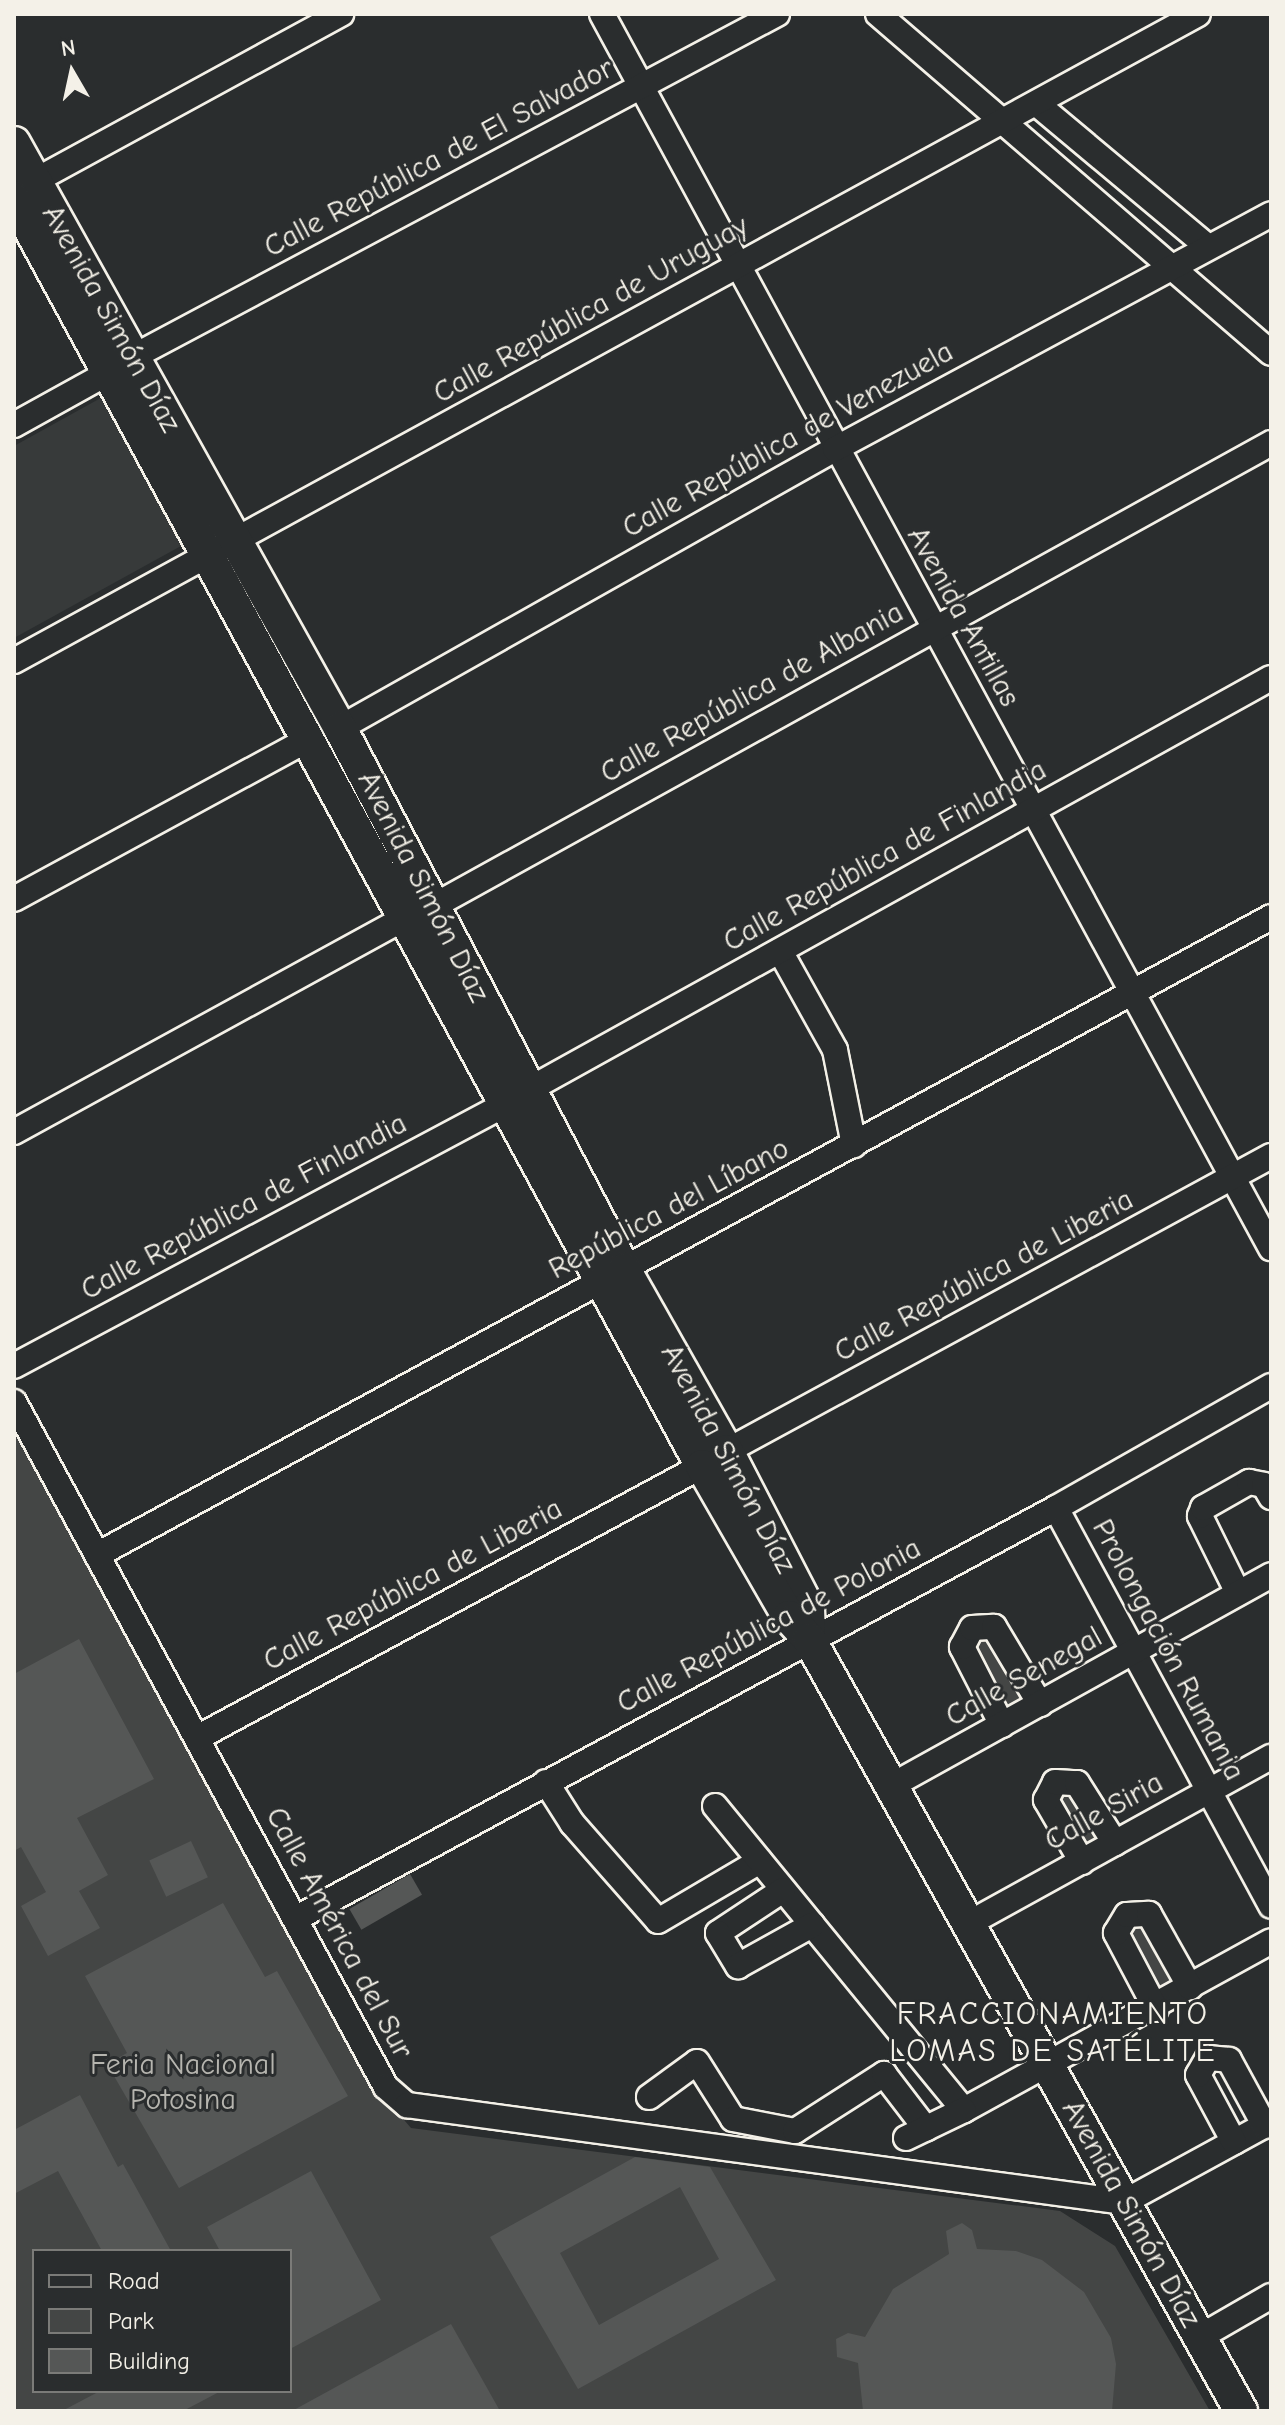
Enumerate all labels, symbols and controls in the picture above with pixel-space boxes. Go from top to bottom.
north arrow [32,32,112,112]
text: N [59,34,77,62]
street label: Calle República de El Salvador [258,50,620,266]
street label: Avenida Simón Díaz [34,199,188,439]
street label: Calle República de Uruguay [427,208,755,412]
street label: Calle República de Venezuela [616,334,960,546]
street label: Avenida Antillas [899,521,1027,713]
street label: Calle República de Albania [594,595,910,791]
street label: Calle República de Finlandia [717,752,1053,960]
street label: Avenida Simón Díaz [349,766,497,1008]
street label: Calle República de Finlandia [75,1106,413,1308]
street label: República del Líbano [543,1131,795,1287]
street label: Calle República de Liberia [828,1182,1140,1370]
street label: Avenida Simón Díaz [652,1338,804,1580]
street label: Calle República de Liberia [257,1491,569,1679]
street label: Prolongación Rumania [1084,1513,1252,1787]
street label: Calle República de Polonia [611,1531,927,1721]
street label: Calle Senegal [940,1619,1108,1735]
street label: Calle Siria [1039,1765,1169,1859]
street label: Calle América del Sur [258,1801,420,2065]
district label: FRACCIONAMIENTO LOMAS DE SATÉLITE [889,1996,1217,2071]
park label: Feria Nacional Potosina [90,2047,276,2118]
street label: Avenida Simón Díaz [1054,2094,1208,2334]
legend [32,2249,292,2393]
text: Road [108,2267,160,2295]
text: Park [108,2307,154,2335]
text: Building [108,2347,190,2375]

